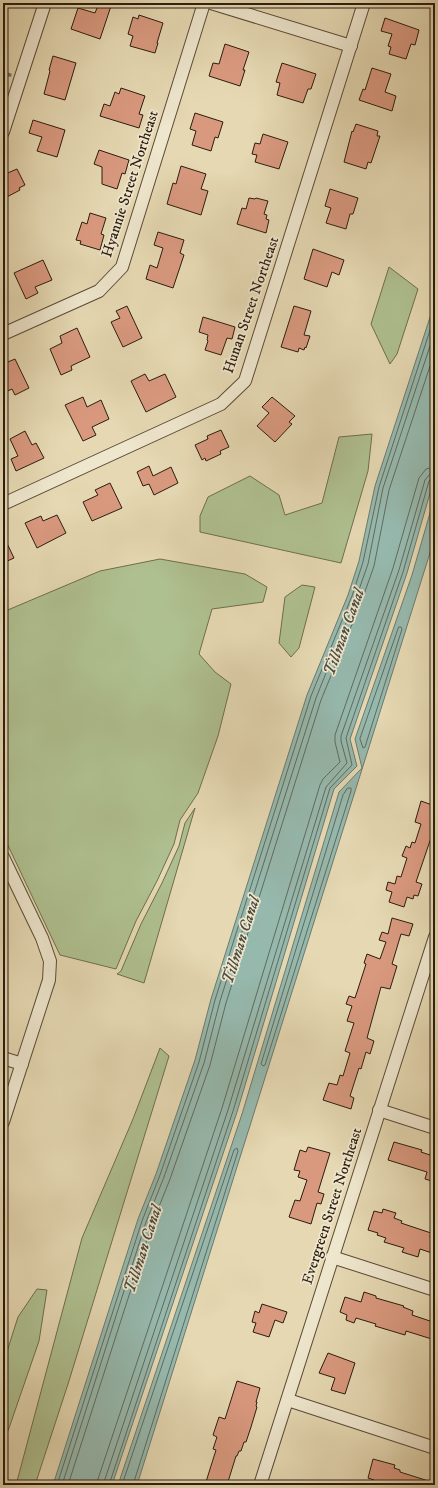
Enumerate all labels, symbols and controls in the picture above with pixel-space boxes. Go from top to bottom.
street label: Hyannie Street Northeast [97,108,163,260]
street label: Hunan Street Northeast [219,234,283,376]
water label: Tillman Canal [319,584,370,678]
water label: Tillman Canal [217,892,265,986]
street label: Evergreen Street Northeast [298,1125,366,1287]
water label: Tillman Canal [119,1201,167,1295]

